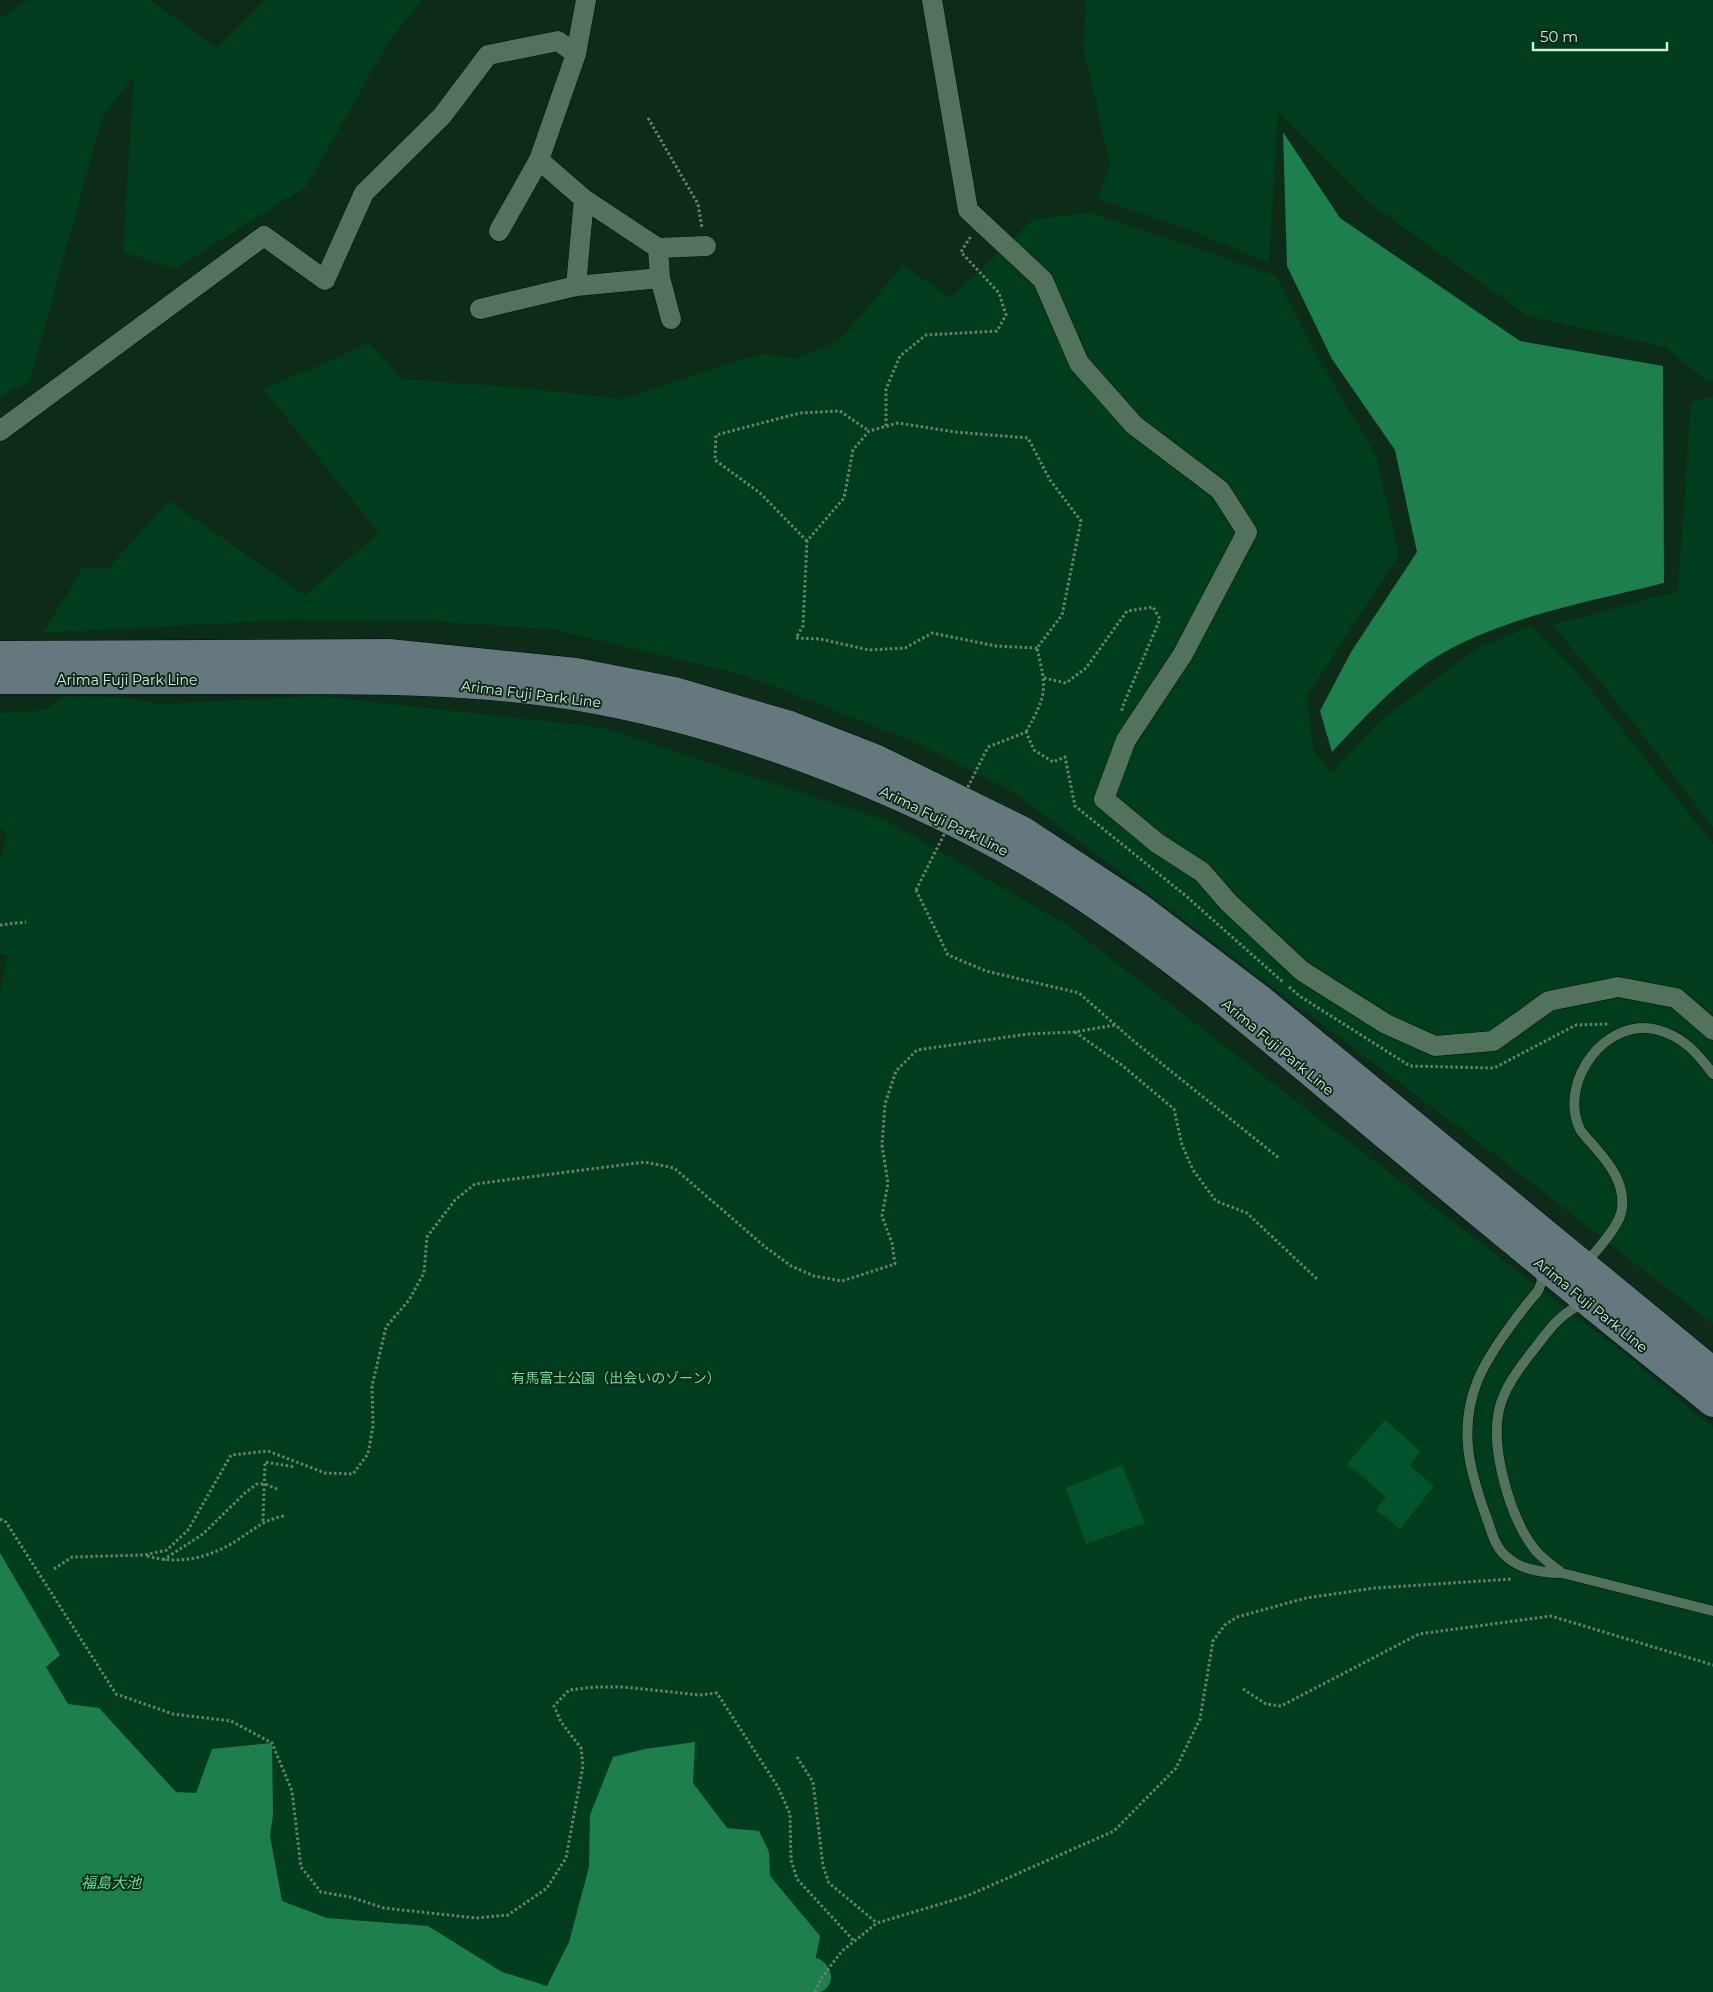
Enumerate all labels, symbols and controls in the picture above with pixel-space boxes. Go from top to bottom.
scale bar [1533,20,1667,52]
text: 50 m [1540,27,1578,46]
street label: Arima Fuji Park Line [57,671,197,689]
street label: Arima Fuji Park Line [460,676,602,712]
street label: Arima Fuji Park Line [877,782,1011,860]
street label: Arima Fuji Park Line [1218,995,1338,1099]
street label: Arima Fuji Park Line [1531,1254,1651,1356]
park label: 有馬富士公園（出会いのゾーン） [511,1369,721,1387]
water label: 福島大池 [81,1873,143,1892]

